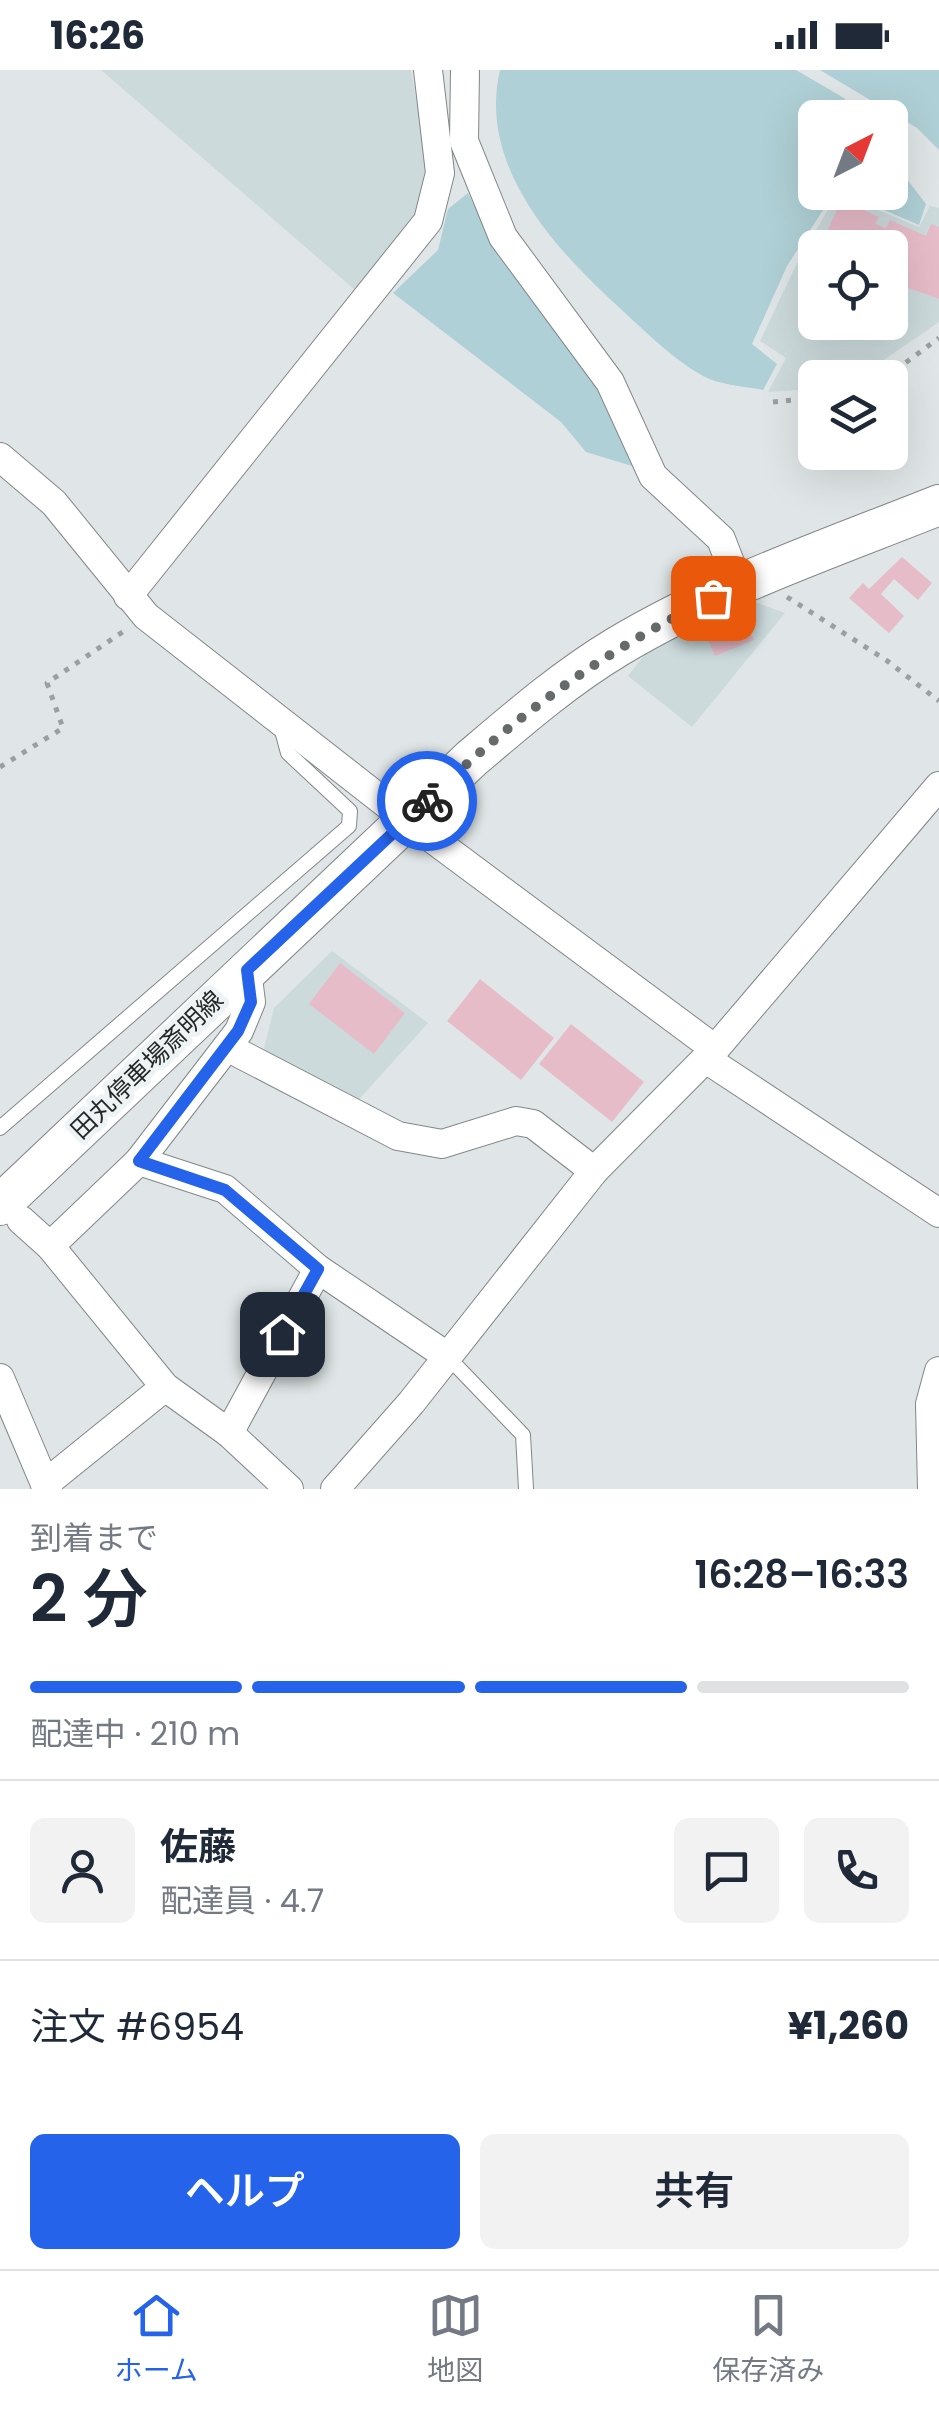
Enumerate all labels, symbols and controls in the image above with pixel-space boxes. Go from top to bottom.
text: 16:26 [50,9,145,62]
north arrow [798,100,908,210]
map controls [798,100,908,470]
button: locate [798,230,908,340]
button: layers [798,360,908,470]
pin [671,556,756,641]
icon: bag [686,571,741,626]
courier [377,751,477,851]
icon: bike [400,774,455,829]
street label: 田丸停車場斎明線 [63,983,231,1147]
pin [240,1292,325,1377]
icon: home [255,1307,310,1362]
text: 到着まで [30,1515,158,1560]
text: 16:28–16:33 [694,1548,909,1601]
text: 2 分 [30,1554,148,1645]
text: 配達中 · 210 m [30,1711,240,1756]
button: person [30,1818,135,1923]
button: chat [674,1818,779,1923]
button: phone [804,1818,909,1923]
text: 佐藤 [160,1820,236,1873]
text: 配達員 · 4.7 [160,1878,324,1923]
text: ¥1,260 [788,1999,909,2052]
text: 注文 #6954 [30,2000,244,2053]
button: ヘルプ [30,2134,460,2249]
button: 共有 [480,2134,909,2249]
tab: ホーム [115,2288,198,2392]
tab: 地図 [427,2288,483,2392]
tab: 保存済み [712,2288,824,2392]

